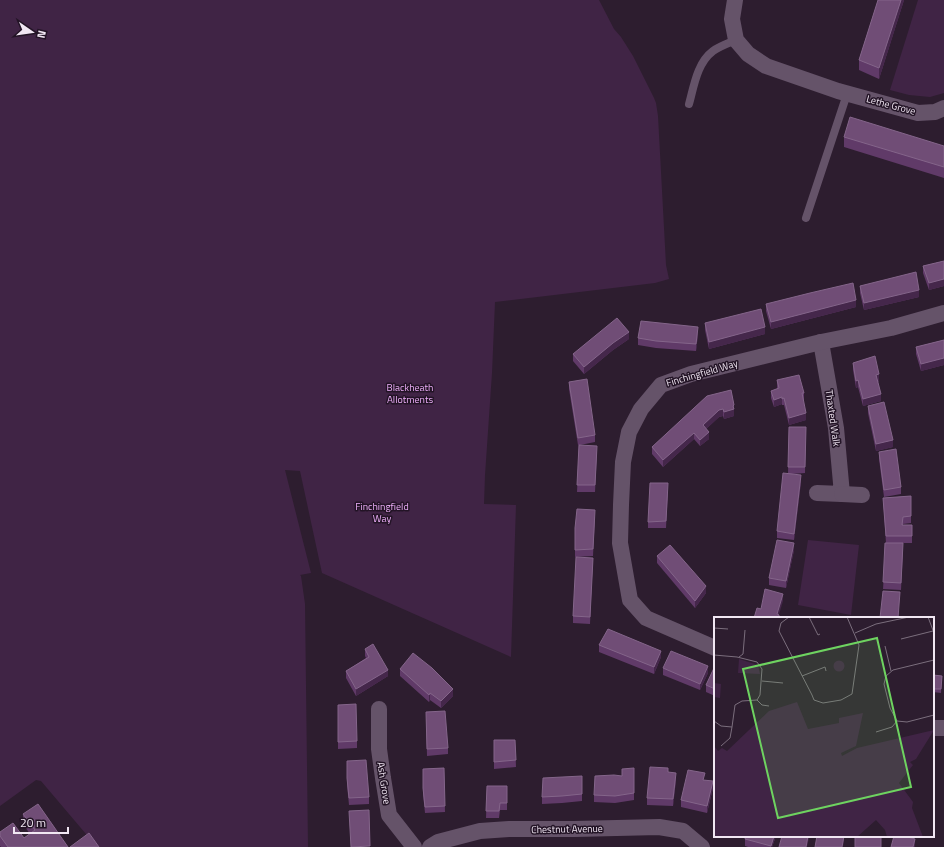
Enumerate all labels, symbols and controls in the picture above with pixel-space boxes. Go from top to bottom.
north arrow [12,12,52,52]
text: N [33,29,50,40]
street label: Lethe Grove [865,91,917,119]
street label: Finchingfield Way [664,356,740,390]
park label: Blackheath Allotments [387,380,433,407]
street label: Thaxted Walk [822,389,844,447]
park label: Finchingfield Way [355,499,409,526]
inset map [714,617,934,837]
street label: Ash Grove [373,761,395,805]
scale bar [14,809,68,835]
text: 20 m [20,813,46,832]
street label: Chestnut Avenue [531,821,603,837]

